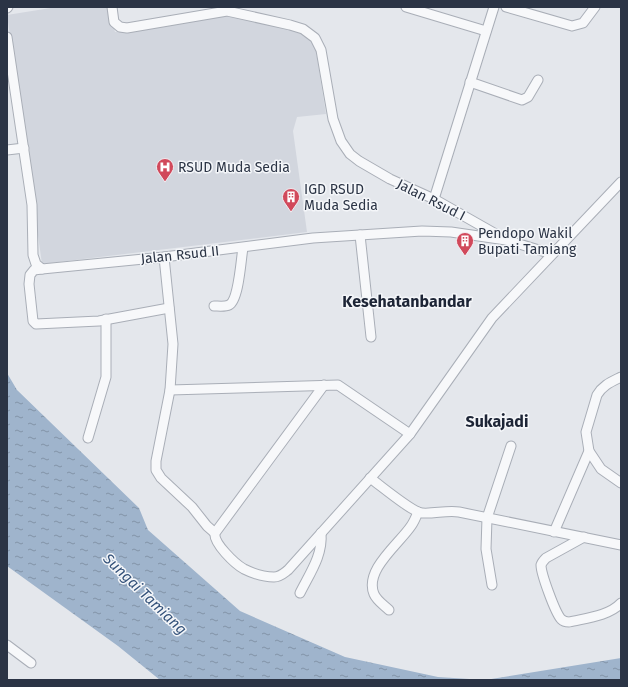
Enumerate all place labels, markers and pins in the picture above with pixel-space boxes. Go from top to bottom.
hospital icon: RSUD Muda Sedia [155,157,175,182]
place label: RSUD Muda Sedia [178,159,290,176]
place label: IGD RSUD Muda Sedia [304,181,378,214]
building icon: IGD RSUD Muda Sedia [281,187,301,212]
place label: Pendopo Wakil Bupati Tamiang [478,225,577,258]
building icon: Pendopo Wakil Bupati Tamiang [455,231,475,256]

